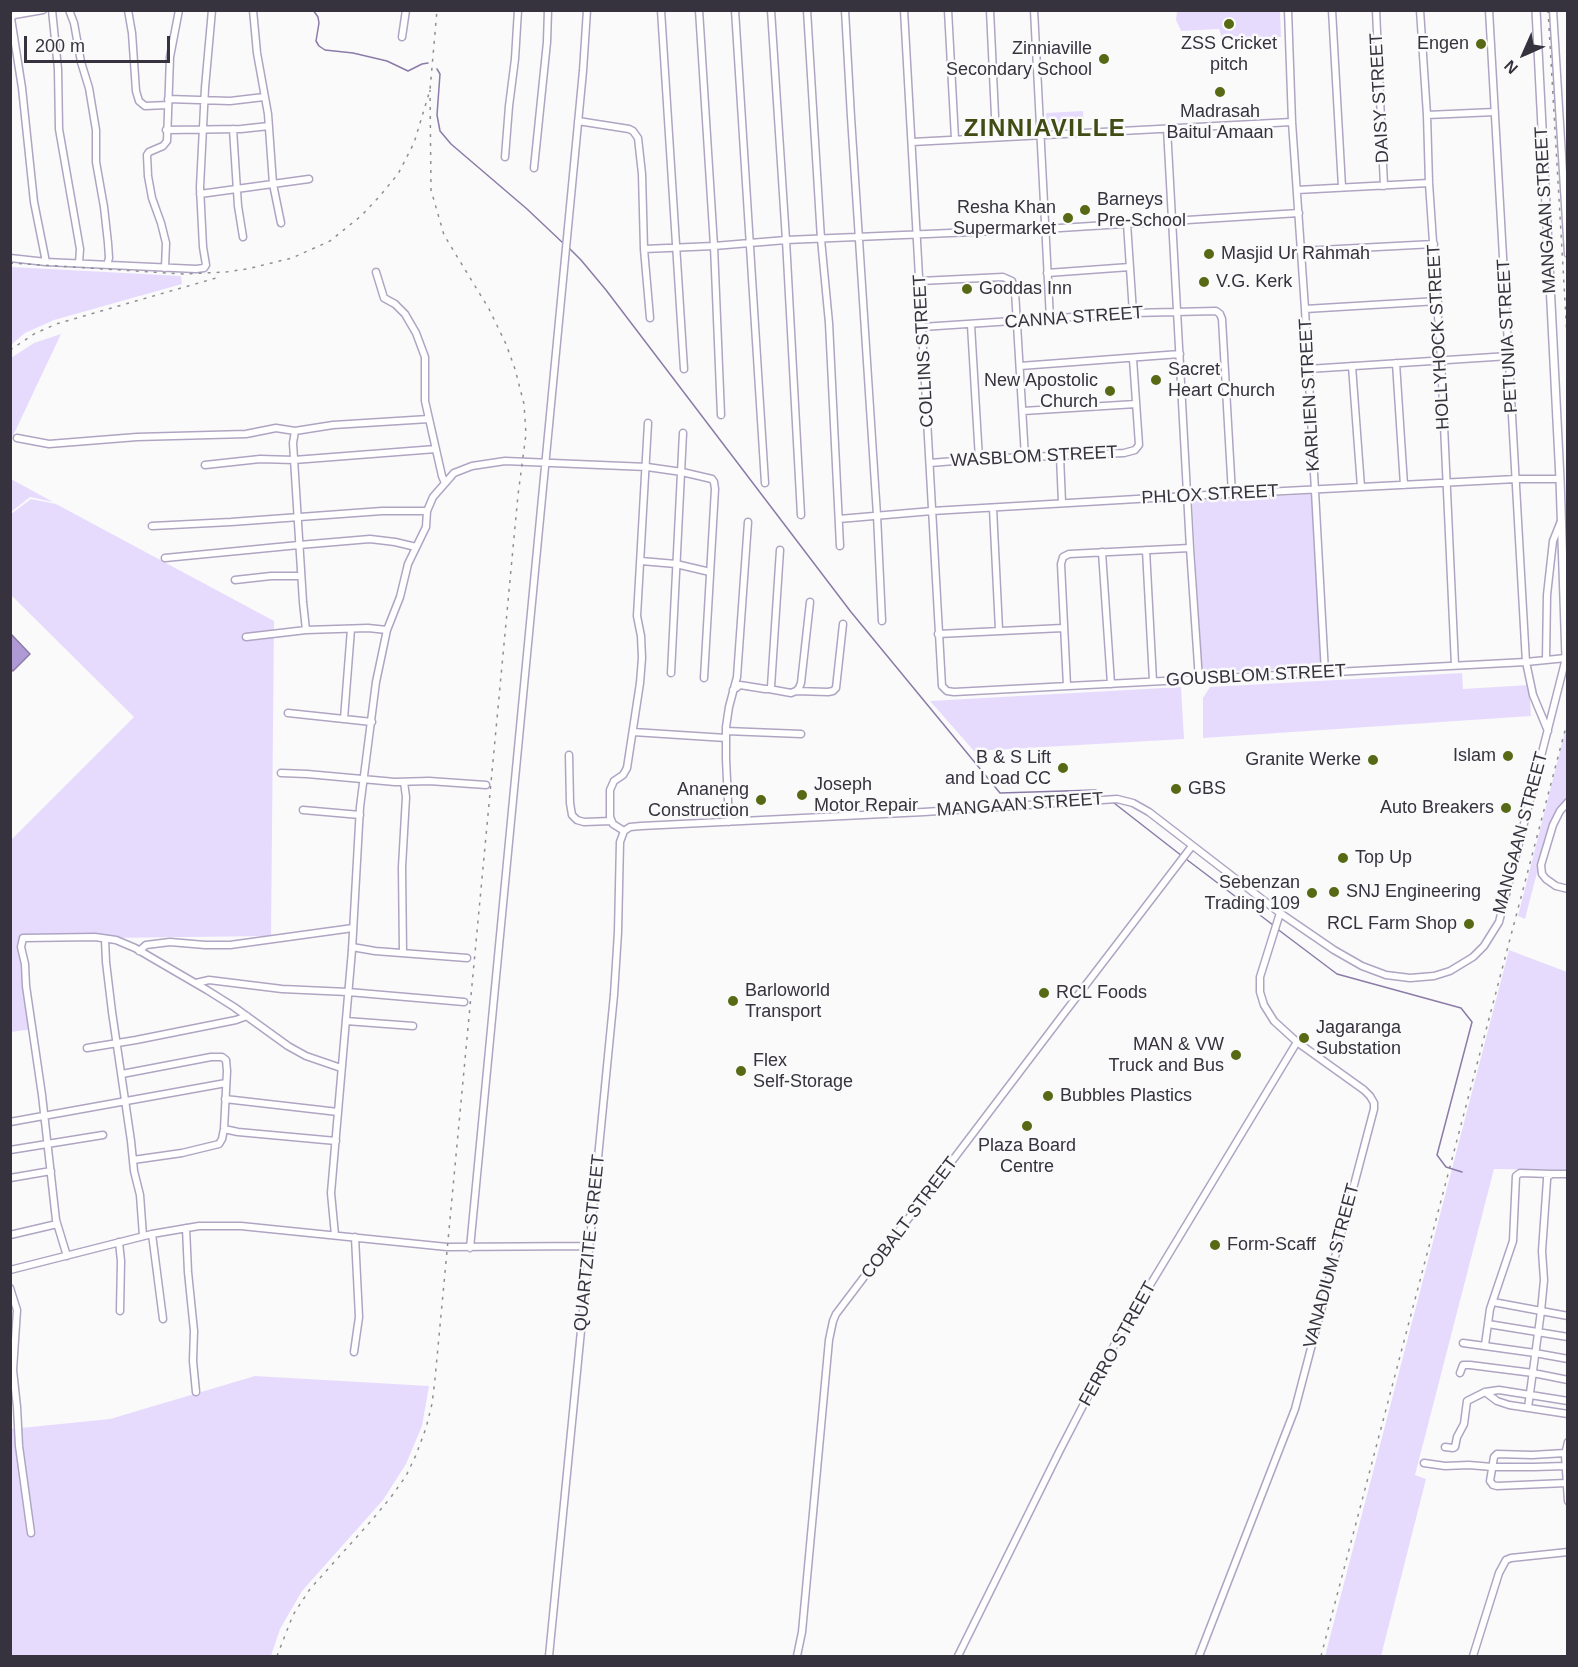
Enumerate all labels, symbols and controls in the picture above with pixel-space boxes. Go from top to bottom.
marker: ZSS Cricket pitch [1222,17,1236,31]
scale bar [27,24,172,62]
north arrow [1494,24,1554,84]
place label: ZSS Cricket pitch [1181,33,1277,76]
street label: DAISY STREET [1366,33,1394,163]
place label: Engen [1417,33,1469,55]
text: 200 m [35,36,85,56]
marker: Engen [1474,37,1488,51]
place label: Zinniaville Secondary School [946,38,1092,80]
marker: Zinniaville Secondary School [1097,52,1111,66]
text: N [1501,57,1521,77]
marker: Madrasah Baitul Amaan [1213,85,1227,99]
place label: Madrasah Baitul Amaan [1166,101,1274,144]
district label: ZINNIAVILLE [964,115,1126,143]
street label: MANGAAN STREET [1531,126,1561,294]
place label: Barneys Pre-School [1097,189,1186,232]
place label: Resha Khan Supermarket [953,197,1056,240]
marker: Barneys Pre-School [1078,203,1092,217]
marker: Resha Khan Supermarket [1061,211,1075,225]
place label: Masjid Ur Rahmah [1221,243,1370,265]
street label: HOLLYHOCK STREET [1423,244,1455,430]
marker: Masjid Ur Rahmah [1202,247,1216,261]
street label: PETUNIA STREET [1493,259,1523,413]
place label: V.G. Kerk [1216,271,1292,293]
street label: COLLINS STREET [909,274,939,428]
marker: V.G. Kerk [1197,275,1211,289]
place label: Goddas Inn [979,278,1072,300]
marker: Goddas Inn [960,282,974,296]
street label: CANNA STREET [1004,302,1144,334]
street label: KARLIEN STREET [1295,318,1325,472]
place label: Sacret Heart Church [1168,359,1275,401]
place label: New Apostolic Church [984,370,1098,412]
marker: Sacret Heart Church [1149,373,1163,387]
marker: New Apostolic Church [1103,384,1117,398]
street label: WASBLOM STREET [950,442,1118,472]
street label: PHLOX STREET [1141,481,1279,509]
street label: GOUSBLOM STREET [1166,661,1346,691]
place label: Islam [1453,745,1496,767]
place label: B & S Lift and Load CC [945,747,1051,789]
place label: Granite Werke [1245,749,1361,771]
marker: Islam [1501,749,1515,763]
street label: MANGAAN STREET [1489,750,1553,916]
marker: Granite Werke [1366,753,1380,767]
marker: B & S Lift and Load CC [1056,761,1070,775]
place label: Joseph Motor Repair [814,774,918,816]
place label: GBS [1188,778,1226,800]
place label: Ananeng Construction [648,779,749,822]
marker: GBS [1169,782,1183,796]
marker: Joseph Motor Repair [795,788,809,802]
street label: MANGAAN STREET [936,788,1104,822]
marker: Ananeng Construction [754,793,768,807]
place label: Auto Breakers [1380,797,1494,819]
marker: Auto Breakers [1499,801,1513,815]
place label: Top Up [1355,847,1412,869]
marker: Top Up [1336,851,1350,865]
place label: Sebenzan Trading 109 [1205,872,1300,914]
place label: SNJ Engineering [1346,881,1481,903]
marker: SNJ Engineering [1327,885,1341,899]
marker: Sebenzan Trading 109 [1305,886,1319,900]
place label: RCL Farm Shop [1327,913,1457,935]
marker: RCL Farm Shop [1462,917,1476,931]
place label: Barloworld Transport [745,980,830,1022]
place label: RCL Foods [1056,982,1147,1004]
marker: RCL Foods [1037,986,1051,1000]
marker: Barloworld Transport [726,994,740,1008]
place label: Jagaranga Substation [1316,1017,1401,1060]
marker: Jagaranga Substation [1297,1031,1311,1045]
place label: MAN & VW Truck and Bus [1109,1034,1224,1076]
marker: MAN & VW Truck and Bus [1229,1048,1243,1062]
place label: Flex Self-Storage [753,1050,853,1092]
marker: Flex Self-Storage [734,1064,748,1078]
place label: Bubbles Plastics [1060,1085,1192,1107]
marker: Bubbles Plastics [1041,1089,1055,1103]
marker: Plaza Board Centre [1020,1119,1034,1133]
place label: Plaza Board Centre [978,1135,1076,1178]
street label: COBALT STREET [857,1153,963,1283]
street label: QUARTZITE STREET [570,1154,610,1332]
street label: VANADIUM STREET [1300,1181,1364,1351]
place label: Form-Scaff [1227,1234,1316,1256]
marker: Form-Scaff [1208,1238,1222,1252]
street label: FERRO STREET [1075,1278,1161,1410]

